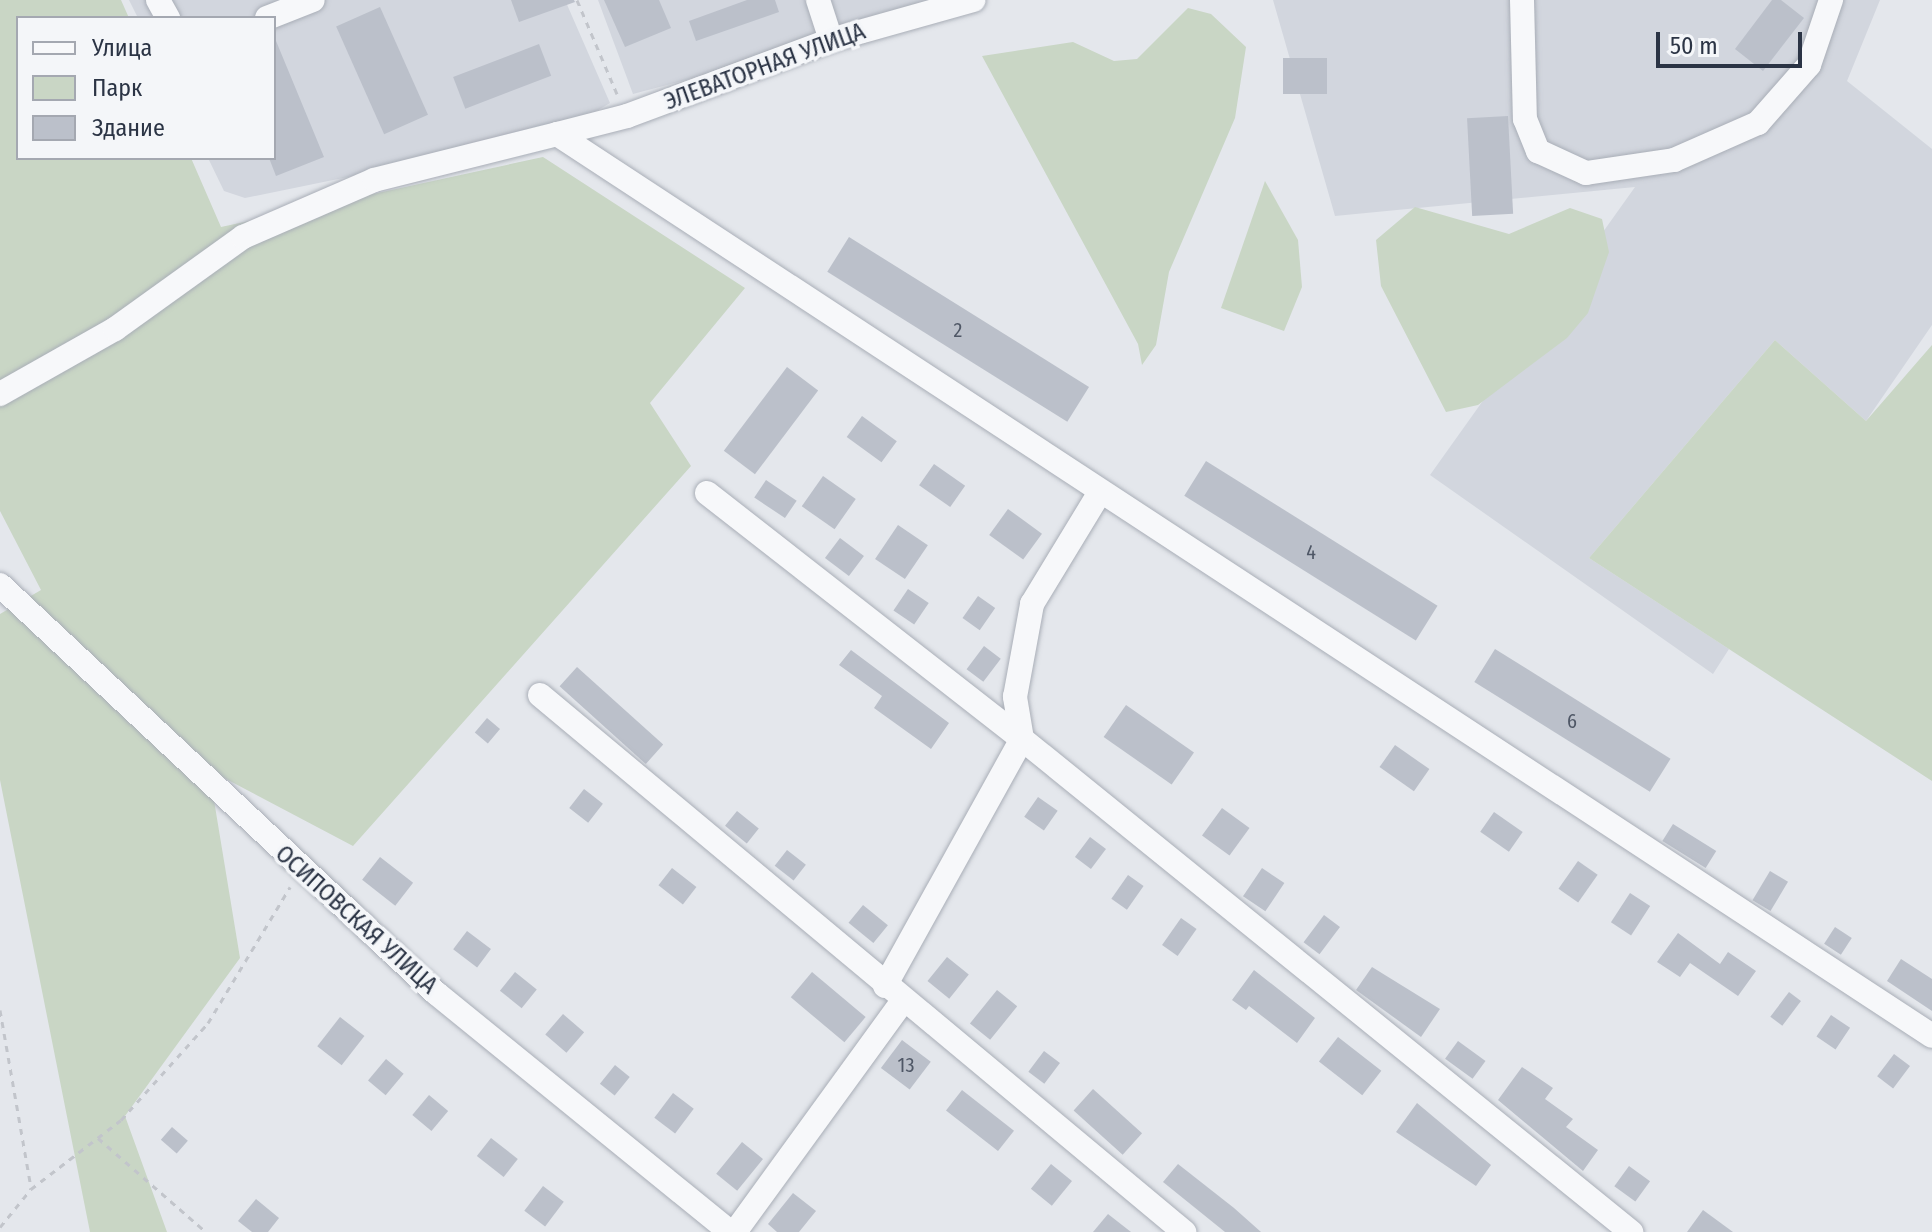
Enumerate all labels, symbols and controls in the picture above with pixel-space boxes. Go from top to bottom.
legend [16,16,276,160]
scale bar [1660,16,1806,66]
street label: ЭЛЕВАТОРНАЯ УЛИЦА [661,17,869,117]
text: 50 m [1670,32,1718,60]
text: Улица [92,34,152,62]
text: Парк [92,74,142,102]
text: Здание [92,114,165,142]
house number: 2 [954,318,962,342]
house number: 4 [1306,540,1316,564]
house number: 6 [1567,709,1577,733]
street label: ОСИПОВСКАЯ УЛИЦА [269,840,443,1000]
house number: 13 [898,1053,914,1077]

